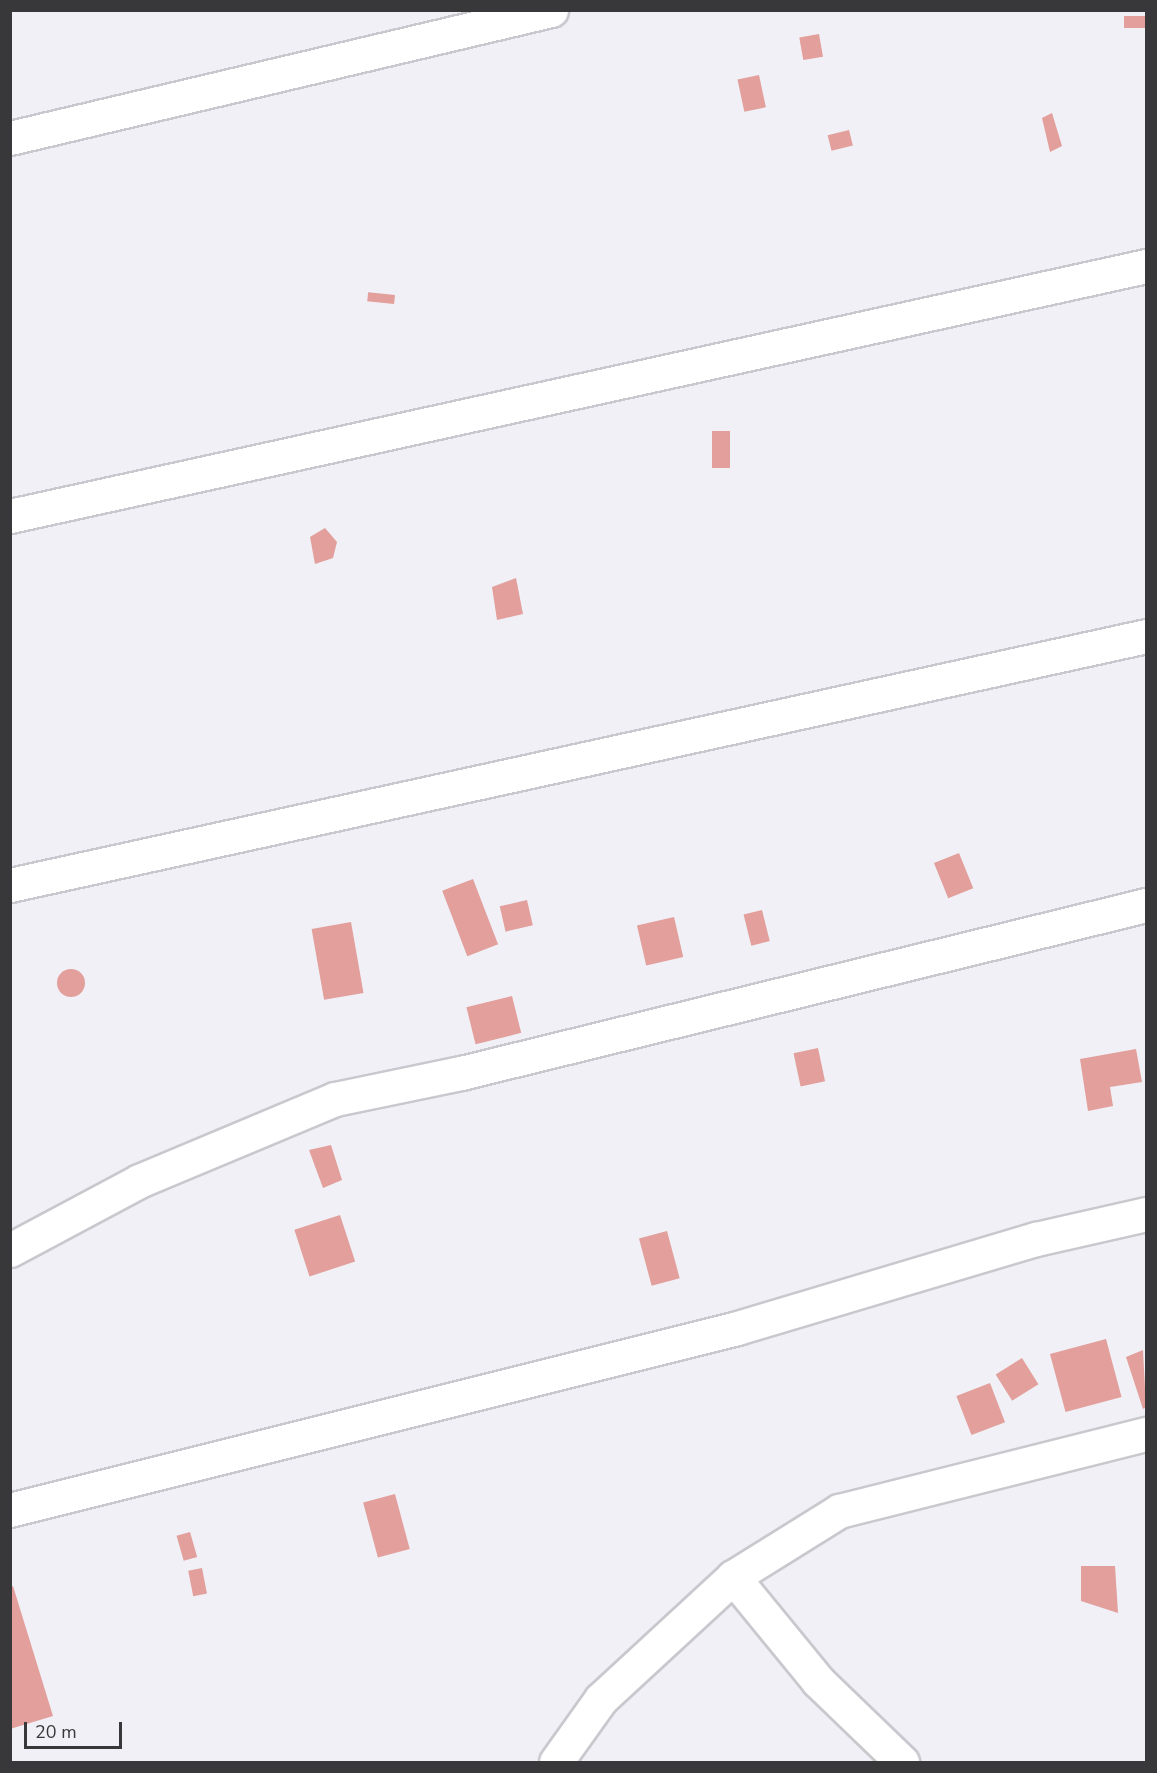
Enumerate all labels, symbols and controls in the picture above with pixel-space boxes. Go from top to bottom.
scale bar [27,1710,124,1748]
text: 20 m [35,1720,77,1744]

